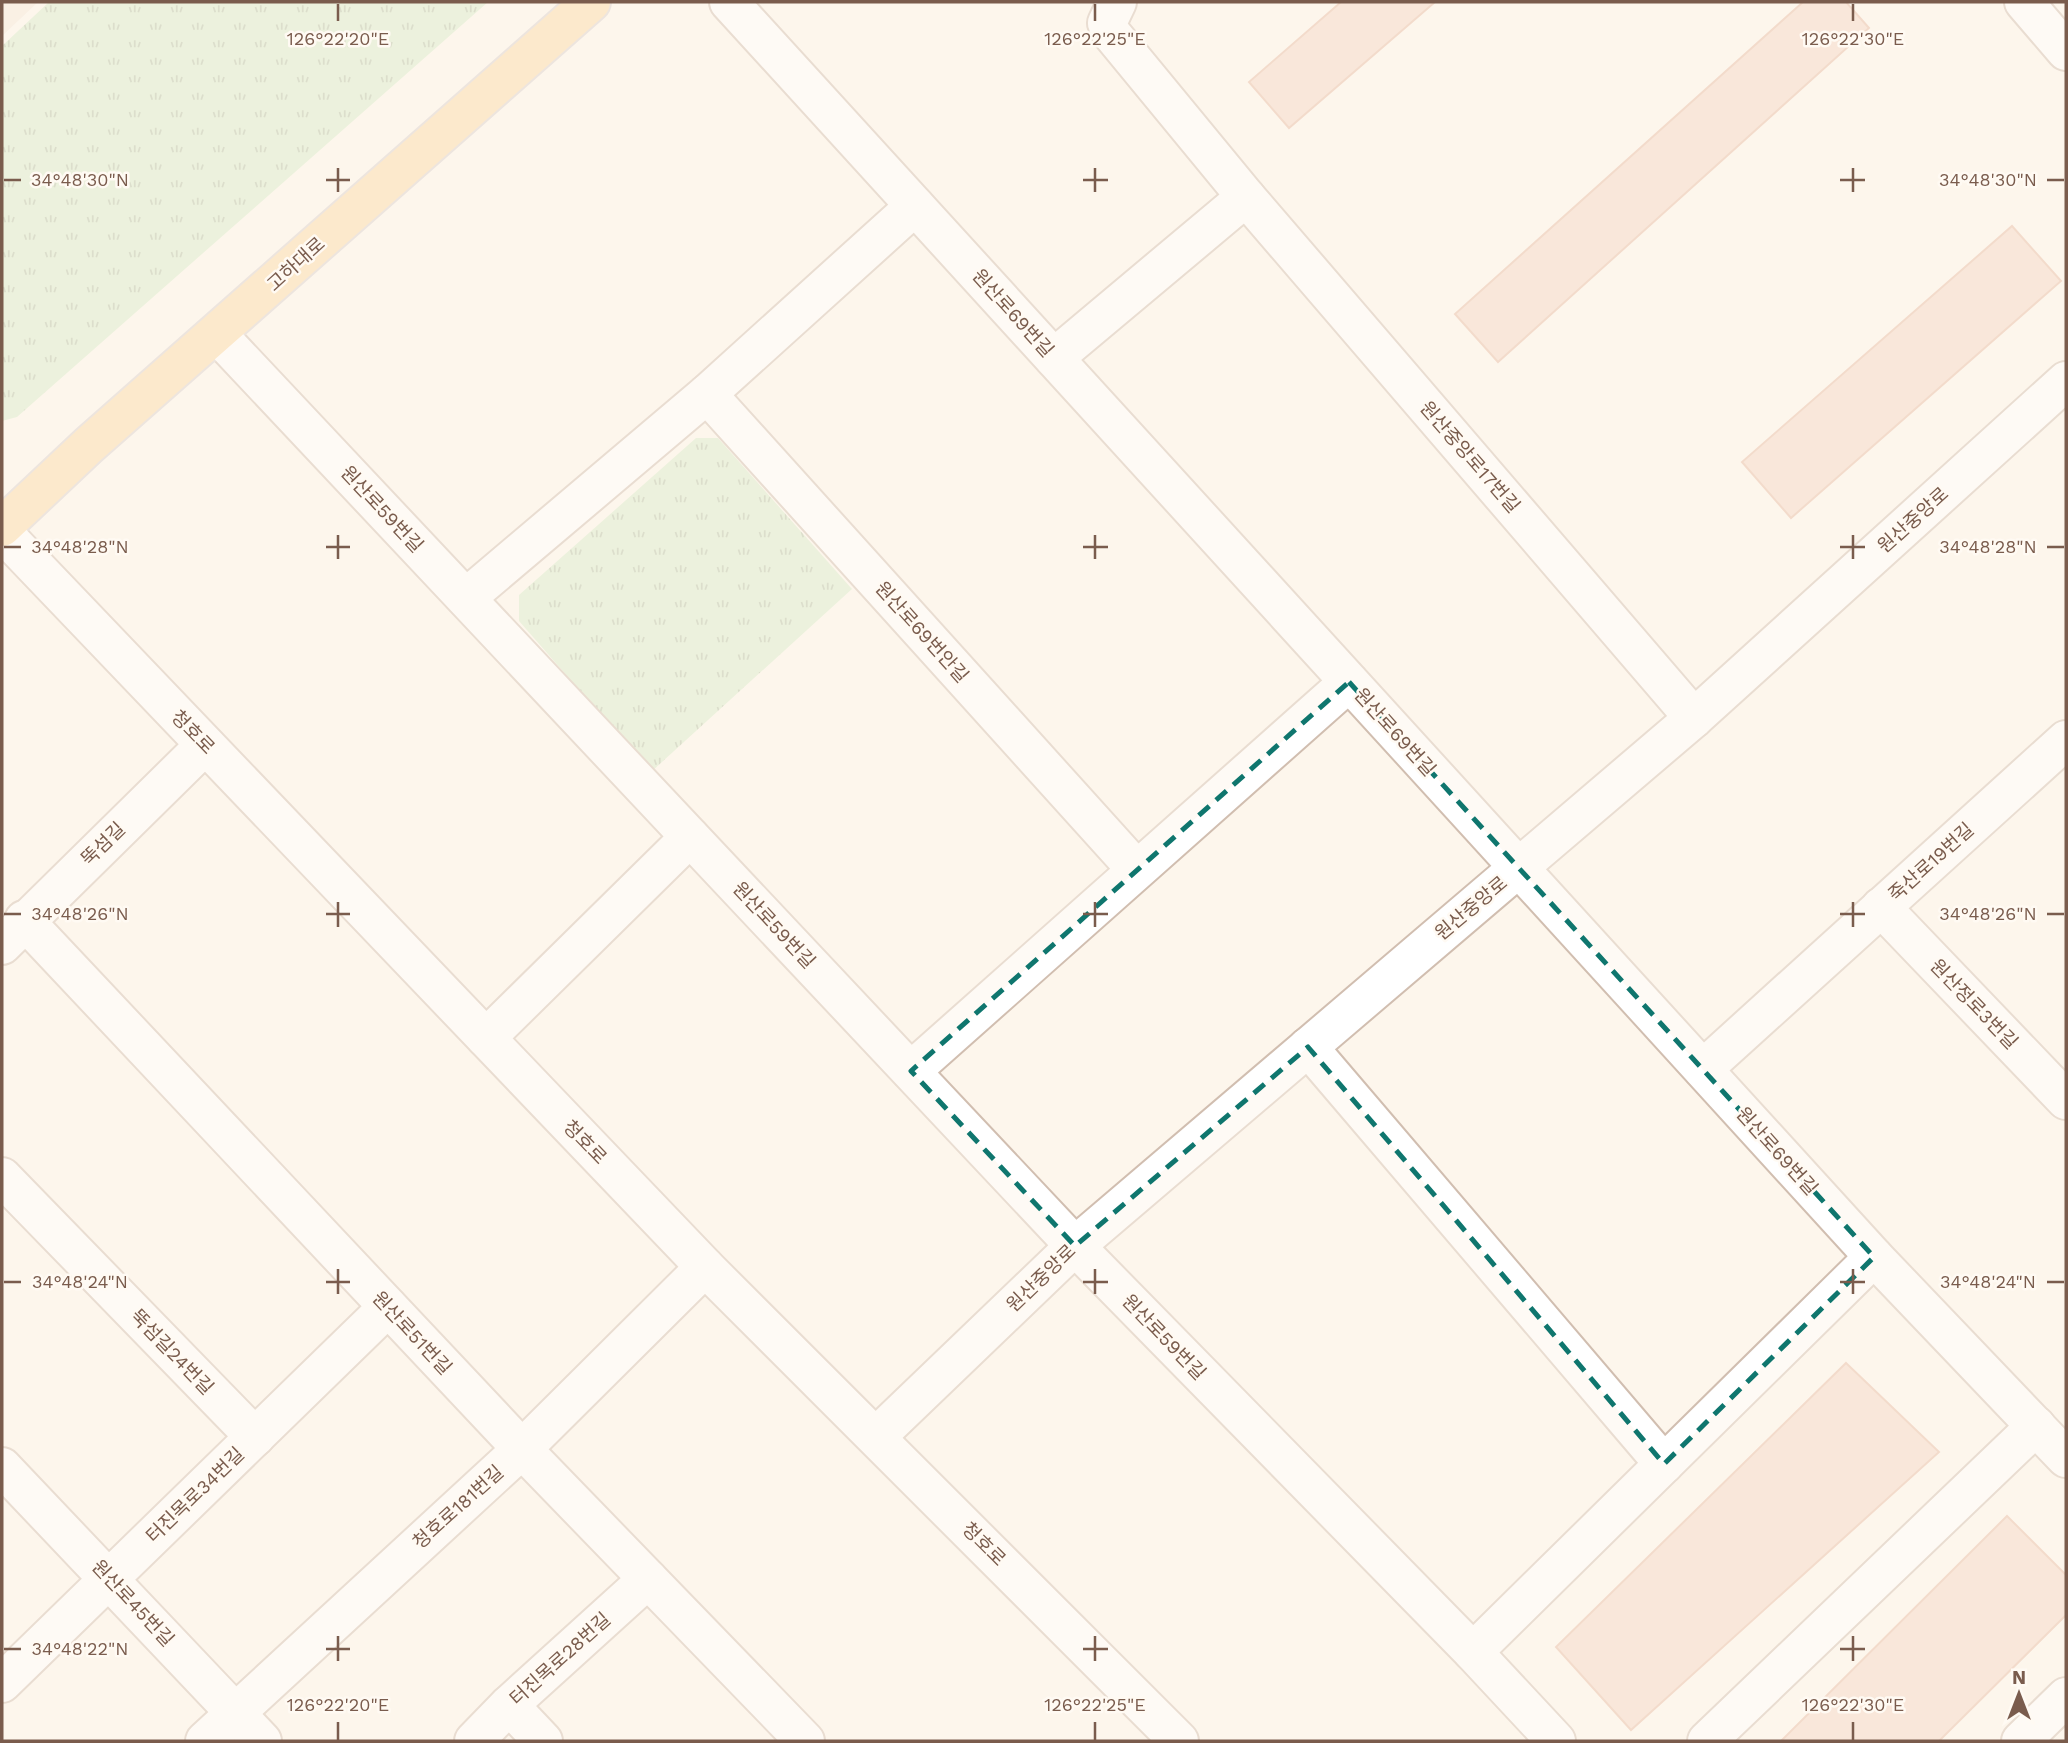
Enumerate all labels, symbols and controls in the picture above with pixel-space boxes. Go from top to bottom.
text: 126°22'20"E [287,28,389,49]
text: 126°22'25"E [1044,28,1146,49]
text: 126°22'30"E [1802,28,1904,49]
text: 34°48'30"N [31,169,129,190]
text: 34°48'30"N [1939,169,2037,190]
street label: 고하대로 [262,232,330,296]
street label: 원산로69번길 [967,264,1059,362]
street label: 원산중앙로17번길 [1415,396,1525,518]
street label: 원산로59번길 [336,461,428,557]
street label: 원산중앙로 [1873,482,1953,558]
text: 34°48'28"N [31,536,129,557]
text: 34°48'28"N [1939,536,2037,557]
street label: 원산로69번안길 [871,577,973,687]
street label: 원산로69번길 [1349,683,1441,781]
street label: 청호로 [167,705,219,759]
street label: 뚝섬길 [76,818,130,870]
street label: 죽산로19번길 [1884,818,1978,906]
street label: 원산중앙로 [1430,871,1512,945]
street label: 원산로59번길 [728,877,820,973]
text: 34°48'26"N [31,903,129,924]
text: 34°48'26"N [1939,903,2037,924]
street label: 원산정로3번길 [1925,954,2023,1054]
street label: 원산로69번길 [1731,1102,1823,1200]
street label: 청호로 [559,1115,611,1169]
street label: 원산중앙로 [1002,1239,1080,1317]
text: 34°48'24"N [32,1271,128,1292]
text: 34°48'24"N [1940,1271,2036,1292]
street label: 원산로51번길 [367,1286,457,1380]
street label: 원산로59번길 [1117,1289,1211,1385]
street label: 뚝섬길24번길 [126,1305,218,1399]
street label: 터진목로34번길 [141,1442,249,1548]
street label: 청호로181번길 [408,1460,508,1554]
street label: 청호로 [957,1517,1011,1571]
street label: 원산로45번길 [87,1555,179,1651]
street label: 터진목로28번길 [505,1608,615,1710]
text: 34°48'22"N [31,1638,129,1659]
north arrow [1984,1659,2054,1729]
text: N [2012,1666,2026,1689]
text: 126°22'20"E [287,1694,389,1715]
text: 126°22'25"E [1044,1694,1146,1715]
text: 126°22'30"E [1802,1694,1904,1715]

